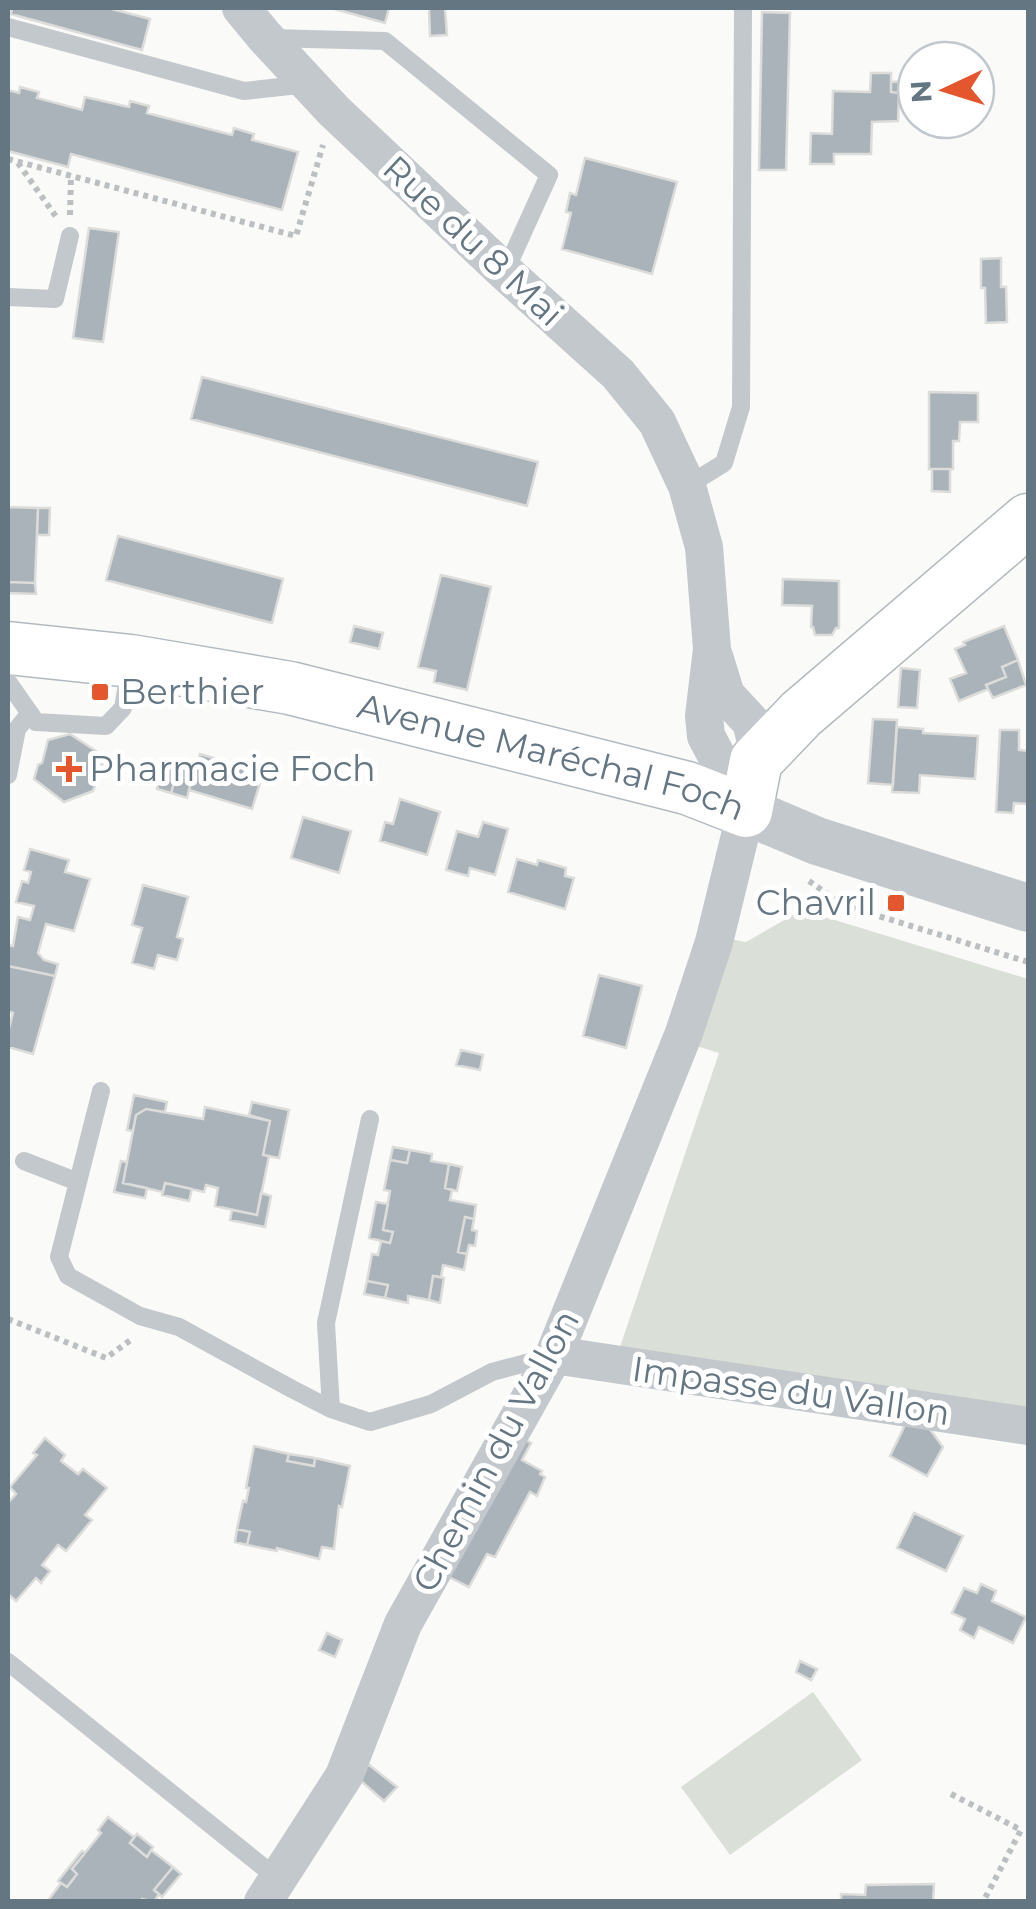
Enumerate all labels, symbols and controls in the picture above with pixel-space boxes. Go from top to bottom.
north arrow [896,40,996,140]
text: N [903,79,939,104]
street label: Rue du 8 Mai [374,146,572,335]
place label: Berthier [120,670,265,713]
marker: Berthier [89,681,111,703]
street label: Avenue Maréchal Foch [353,684,751,829]
place label: Pharmacie Foch [89,747,376,790]
marker: Pharmacie Foch [58,758,80,780]
place label: Chavril [756,881,876,924]
marker: Chavril [885,892,907,914]
street label: Chemin du Vallon [403,1302,588,1599]
street label: Impasse du Vallon [629,1347,953,1434]

